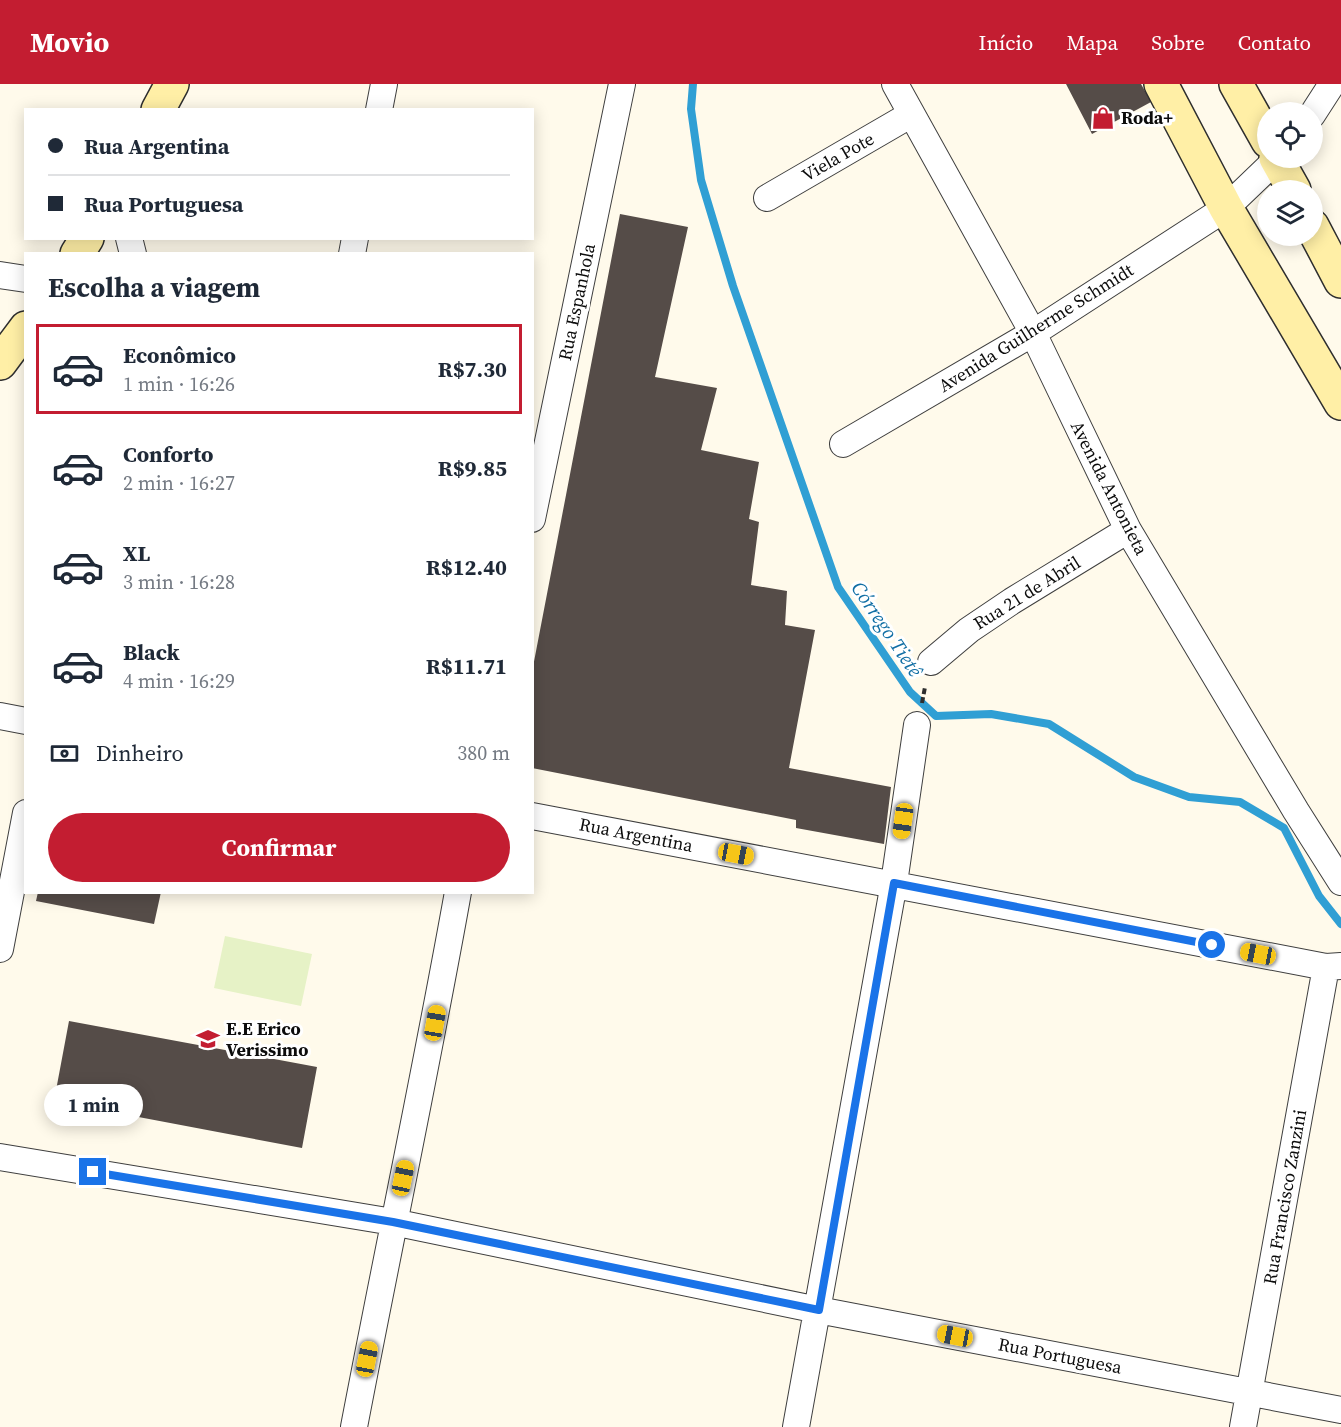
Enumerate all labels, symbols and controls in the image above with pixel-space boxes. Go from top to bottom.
text: Movio [30,23,109,61]
text: Início [979,28,1033,57]
text: Mapa [1066,28,1118,57]
text: Sobre [1151,28,1205,57]
text: Contato [1238,28,1311,57]
map controls [1257,102,1323,246]
button: locate [1257,102,1323,168]
shop icon: Roda+ [1090,105,1116,131]
place label: Roda+ [1121,105,1173,130]
street label: Viela Pote [797,126,878,187]
text: Rua Argentina [84,131,229,161]
button: layers [1257,180,1323,246]
text: Rua Portuguesa [84,189,243,219]
street label: Rua Espanhola [552,240,601,363]
street label: Avenida Guilherme Schmidt [934,257,1138,398]
text: Escolha a viagem [48,269,260,306]
text: Econômico [123,340,236,370]
icon: car [51,342,105,396]
text: R$7.30 [438,354,507,384]
text: 1 min · 16:26 [123,370,235,398]
street label: Avenida Antonieta [1065,416,1154,560]
text: Conforto [123,439,213,469]
icon: car [51,441,105,495]
text: R$9.85 [438,453,507,483]
text: 2 min · 16:27 [123,469,235,497]
text: XL [123,538,150,568]
icon: car [51,540,105,594]
street label: Rua 21 de Abril [968,550,1085,635]
text: R$12.40 [426,552,507,582]
text: 3 min · 16:28 [123,568,235,596]
water label: Córrego Tietê [845,576,930,684]
text: Black [123,637,180,667]
icon: car [51,639,105,693]
text: R$11.71 [426,651,507,681]
text: 4 min · 16:29 [123,667,235,695]
icon: cash [48,737,81,770]
text: Dinheiro [96,738,184,768]
text: 380 m [457,739,510,767]
car [892,802,914,840]
street label: Rua Argentina [577,811,696,858]
button: Confirmar [48,813,510,882]
car [717,842,755,866]
route start [1198,931,1225,958]
car [1239,942,1277,966]
car [423,1004,447,1042]
place label: E.E Erico Verissimo [226,1016,308,1062]
school or university icon: E.E Erico Verissimo [195,1026,221,1052]
callout: 1 min [44,1085,142,1127]
text: 1 min [68,1091,119,1119]
street label: Rua Francisco Zanzini [1257,1107,1312,1286]
route end [79,1158,106,1185]
car [390,1159,416,1197]
car [936,1324,974,1348]
street label: Rua Portuguesa [996,1331,1125,1380]
car [355,1340,379,1378]

